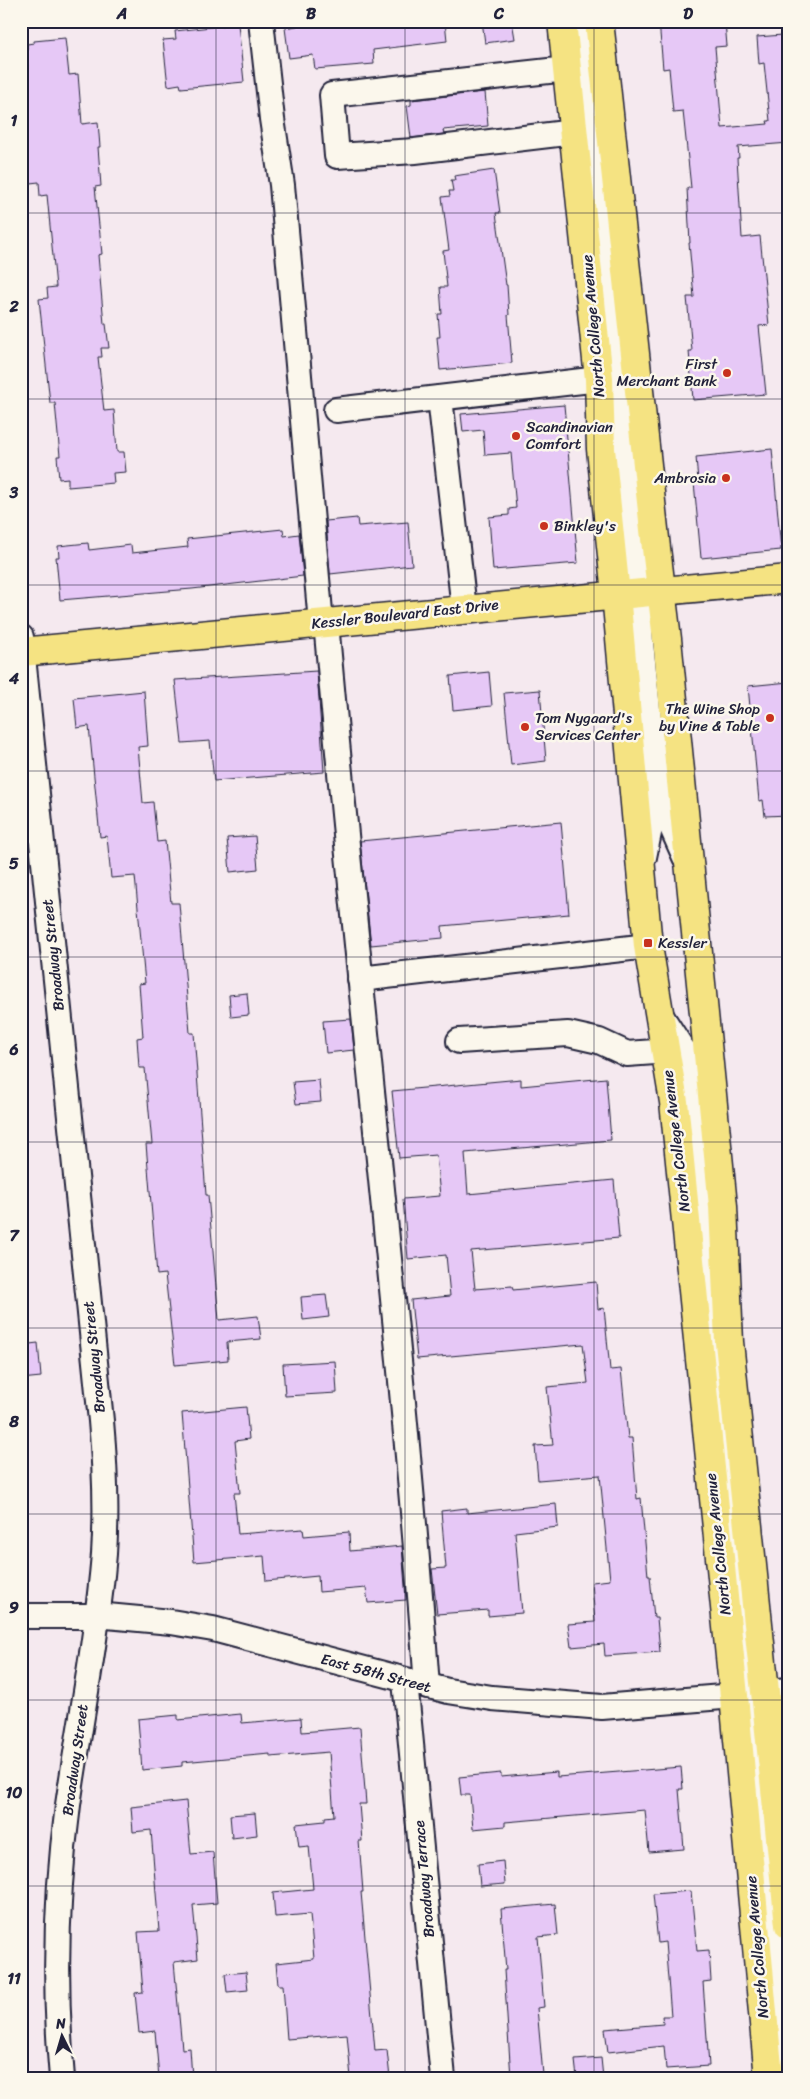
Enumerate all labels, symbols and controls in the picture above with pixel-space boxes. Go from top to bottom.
text: A [116,0,127,28]
text: B [306,0,317,28]
text: C [493,0,505,28]
text: D [683,0,693,28]
text: 1 [11,106,18,135]
street label: North College Avenue [574,253,612,398]
text: 2 [8,292,19,321]
place label: First Merchant Bank [616,351,718,394]
marker: First Merchant Bank [721,367,733,379]
place label: Scandinavian Comfort [526,414,613,457]
marker: Scandinavian Comfort [510,430,522,442]
place label: Ambrosia [653,465,716,491]
marker: Ambrosia [720,472,732,484]
text: 3 [9,478,19,507]
place label: Binkley's [554,513,616,539]
marker: Binkley's [538,520,550,532]
street label: Kessler Boulevard East Drive [310,591,500,637]
text: 4 [8,664,19,693]
place label: The Wine Shop by Vine & Table [659,696,760,739]
place label: Tom Nygaard's Services Center [535,705,641,748]
marker: The Wine Shop by Vine & Table [764,712,776,724]
marker: Tom Nygaard's Services Center [519,721,531,733]
text: 5 [9,849,19,878]
street label: Broadway Street [34,897,72,1012]
place label: Kessler [658,930,708,956]
marker: Kessler [642,937,654,949]
text: 6 [8,1035,19,1064]
street label: North College Avenue [654,1068,698,1213]
text: 7 [9,1221,20,1250]
street label: Broadway Street [75,1299,113,1414]
text: 8 [8,1407,19,1436]
street label: North College Avenue [698,1471,738,1616]
text: 9 [9,1593,19,1622]
street label: East 58th Street [318,1646,435,1700]
street label: Broadway Street [54,1702,96,1817]
text: 10 [6,1778,22,1807]
street label: Broadway Terrace [406,1819,442,1939]
street label: North College Avenue [738,1874,776,2019]
text: 11 [7,1964,21,1993]
text: N [54,2011,67,2037]
north arrow [38,2012,88,2062]

